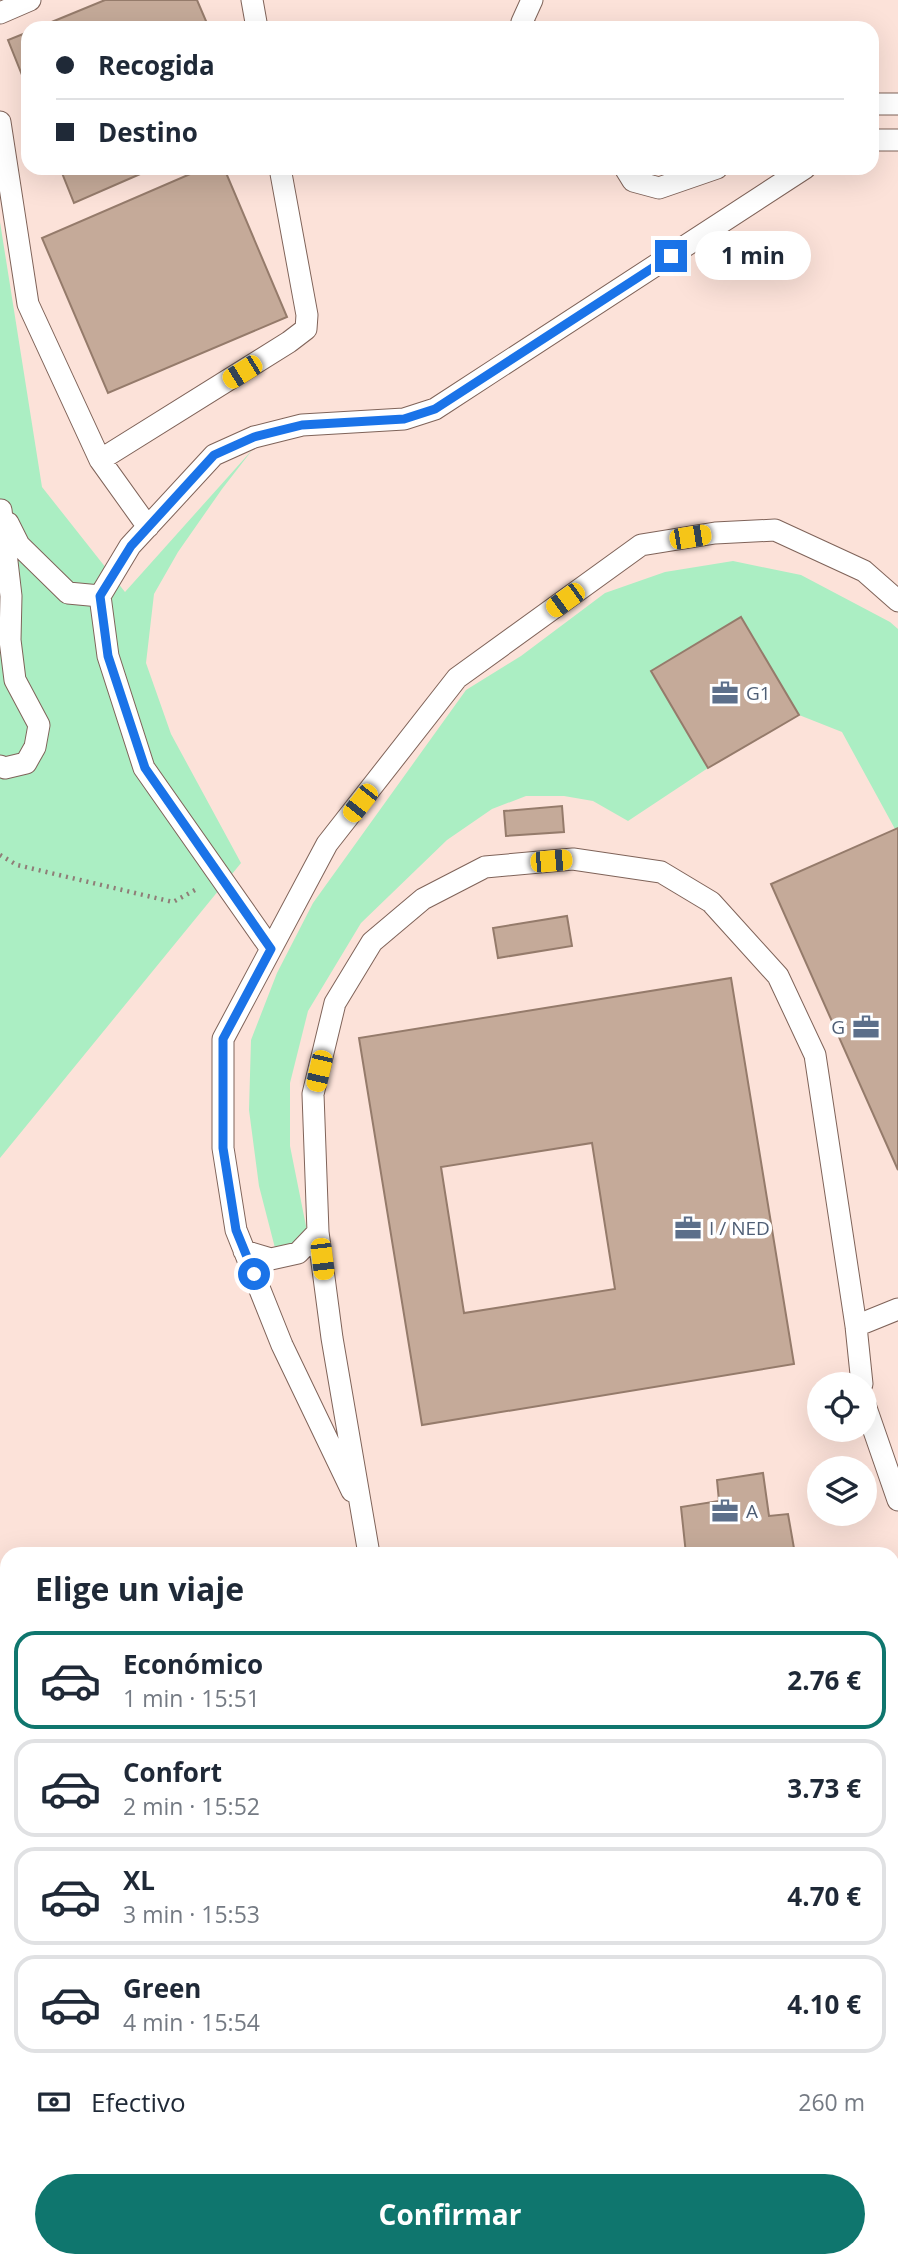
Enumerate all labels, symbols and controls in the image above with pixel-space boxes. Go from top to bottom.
text: Recogida [98,47,215,83]
text: Destino [98,114,198,150]
callout: 1 min [696,232,811,280]
text: 1 min [721,239,785,271]
route end [655,240,687,272]
car [219,352,266,392]
car [668,523,713,551]
car [542,579,589,621]
office icon: G1 [710,678,740,708]
place label: G1 [746,680,771,706]
car [339,780,382,826]
car [530,849,573,873]
office icon: G [851,1012,881,1042]
place label: G [831,1014,845,1040]
car [305,1048,334,1094]
office icon: I / NED [673,1213,703,1243]
place label: I / NED [709,1215,770,1241]
car [310,1237,335,1281]
route start [238,1258,270,1290]
map controls [807,1372,877,1526]
button: locate [807,1372,877,1442]
button: layers [807,1456,877,1526]
office icon: A [710,1496,740,1526]
place label: A [746,1498,758,1524]
text: Elige un viaje [35,1567,244,1610]
text: Económico [123,1646,263,1682]
icon: car [39,1649,102,1712]
text: 2.76 € [787,1662,861,1698]
text: 1 min · 15:51 [123,1682,260,1714]
text: Confort [123,1754,222,1790]
icon: car [39,1757,102,1820]
text: 3.73 € [787,1770,861,1806]
text: 2 min · 15:52 [123,1790,260,1822]
text: XL [123,1862,155,1898]
icon: car [39,1865,102,1928]
text: 4.70 € [787,1878,861,1914]
text: 3 min · 15:53 [123,1898,260,1930]
text: Green [123,1970,201,2006]
icon: car [39,1973,102,2036]
text: 4.10 € [787,1986,861,2022]
text: 4 min · 15:54 [123,2006,260,2038]
icon: cash [35,2083,73,2121]
text: Efectivo [91,2084,186,2120]
text: 260 m [798,2086,865,2118]
button: Confirmar [35,2174,865,2254]

